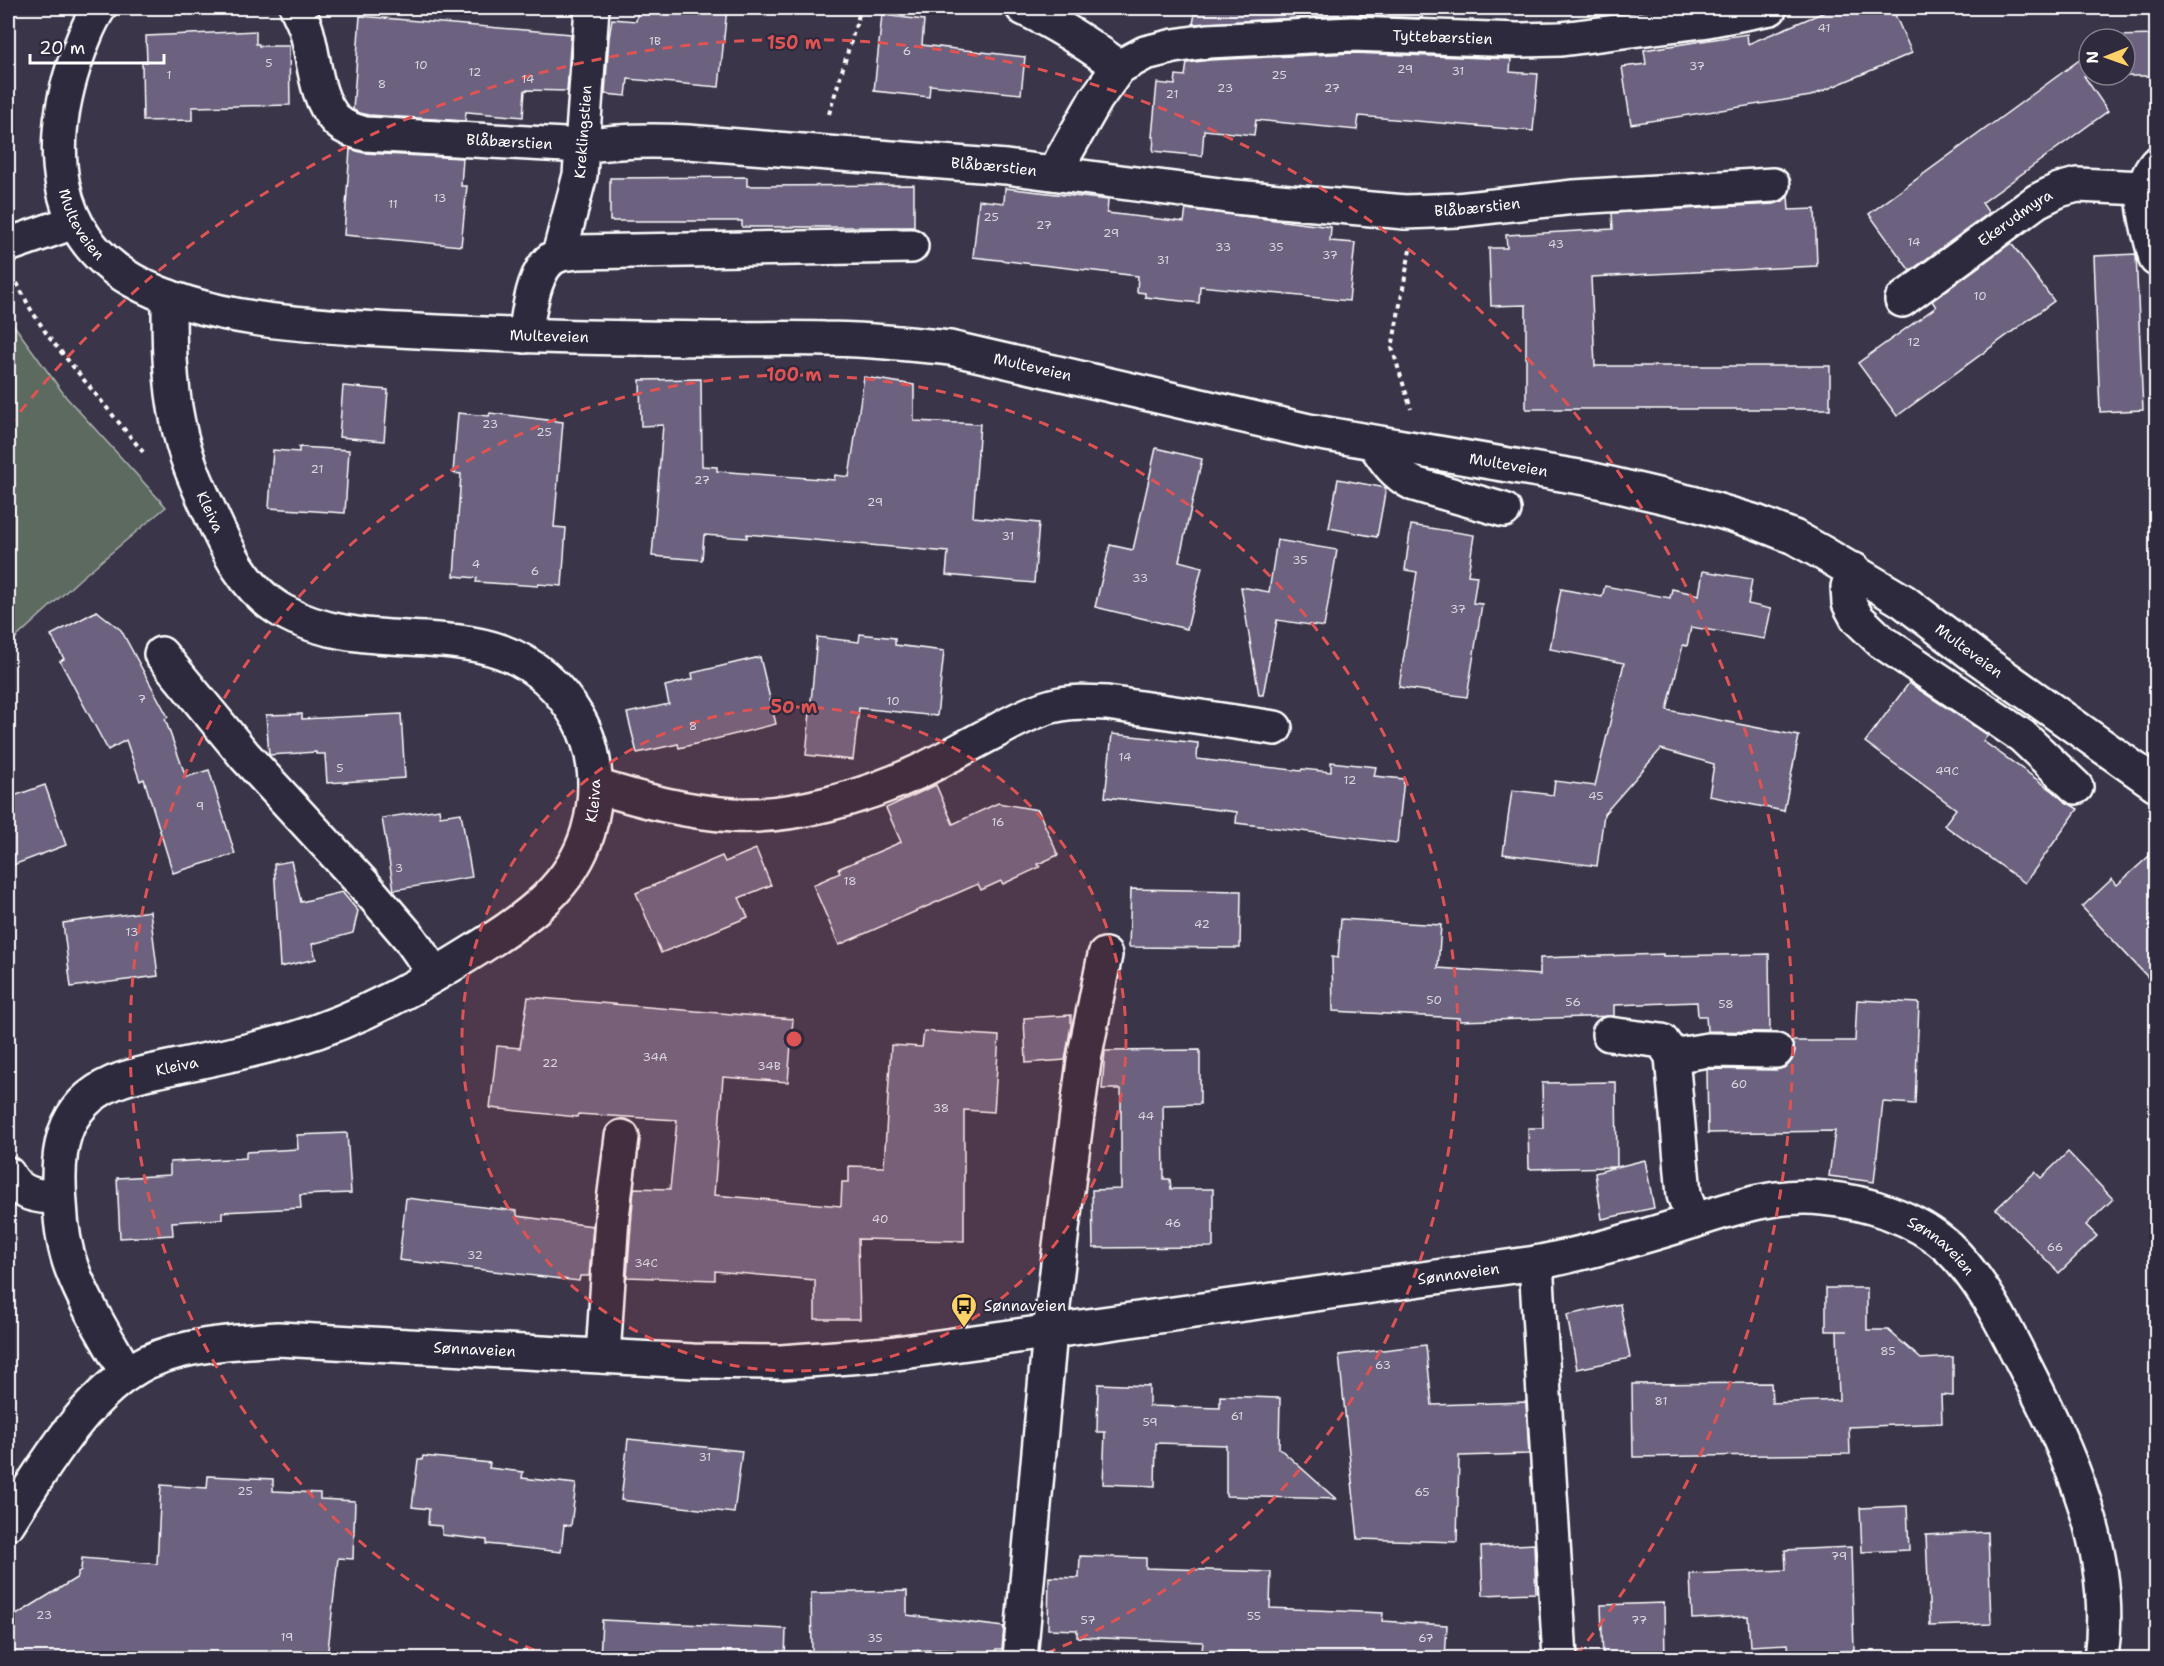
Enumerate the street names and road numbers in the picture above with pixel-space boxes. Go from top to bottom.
street label: Tyttebærstien [1392,25,1493,49]
street label: Kreklingstien [570,84,596,179]
street label: Blåbærstien [466,130,553,154]
street label: Blåbærstien [950,153,1038,181]
street label: Ekerudmyra [1974,185,2056,251]
street label: Multeveien [54,186,109,264]
street label: Blåbærstien [1434,193,1521,221]
street label: Multeveien [509,325,589,347]
street label: Multeveien [992,348,1074,386]
street label: Multeveien [1468,448,1549,481]
street label: Kleiva [192,488,228,536]
street label: Multeveien [1931,619,2007,682]
street label: Kleiva [581,779,605,824]
street label: Kleiva [154,1052,201,1081]
street label: Sønnaveien [1904,1212,1979,1279]
street label: Sønnaveien [1416,1258,1501,1290]
street label: Sønnaveien [433,1337,516,1362]

